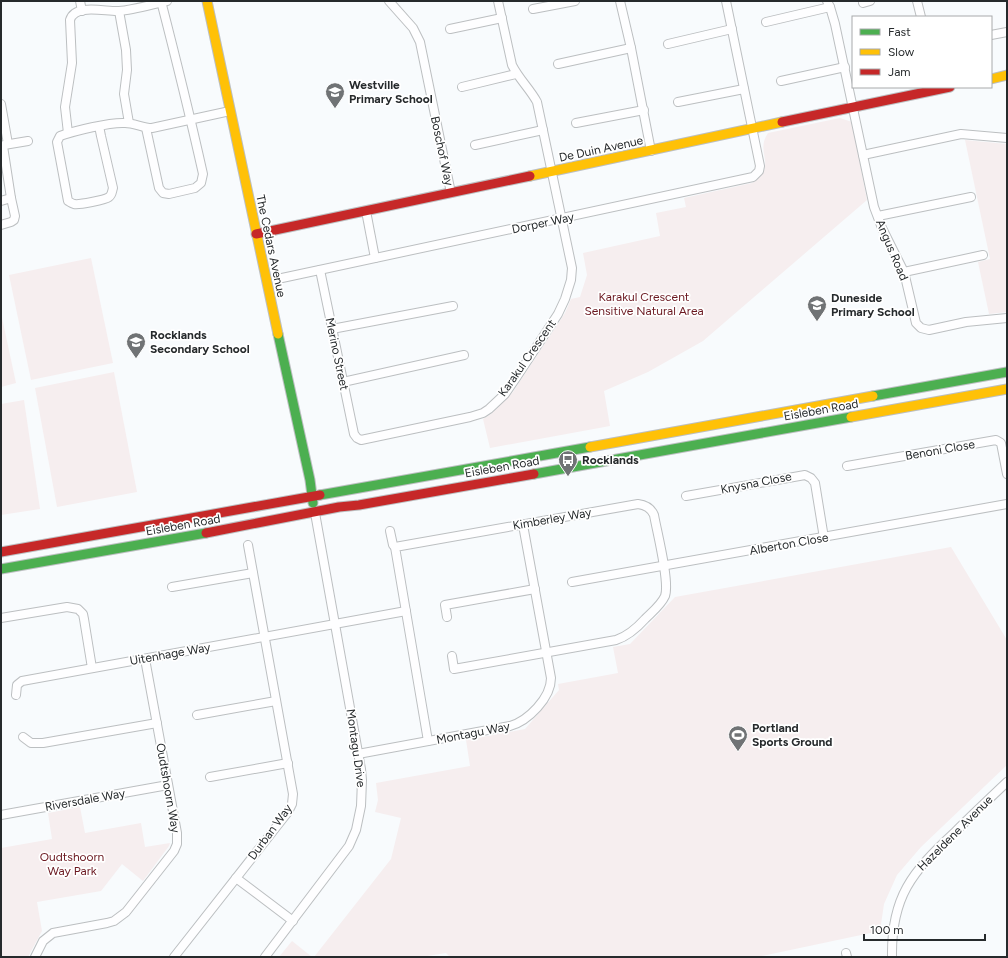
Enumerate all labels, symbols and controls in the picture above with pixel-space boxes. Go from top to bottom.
legend [852,16,992,88]
text: Fast [888,25,911,39]
text: Slow [888,45,915,59]
text: Jam [888,65,911,79]
place label: Westville Primary School [349,78,433,106]
school or university icon: Westville Primary School [324,81,346,109]
street label: Boschof Way [428,115,456,188]
street label: De Duin Avenue [558,133,645,165]
street label: The Cedars Avenue [253,193,289,299]
street label: Dorper Way [511,209,576,236]
street label: Angus Road [873,217,911,283]
park label: Karakul Crescent Sensitive Natural Area [584,290,704,318]
place label: Duneside Primary School [831,291,915,319]
school or university icon: Duneside Primary School [806,294,828,322]
street label: Merino Street [322,316,352,392]
street label: Karakul Crescent [495,316,559,399]
place label: Rocklands Secondary School [150,328,250,356]
school or university icon: Rocklands Secondary School [125,331,147,359]
street label: Eisleben Road [783,397,859,423]
street label: Benoni Close [904,437,976,463]
bus stop icon: Rocklands [557,449,579,477]
place label: Rocklands [582,453,639,467]
street label: Eisleben Road [464,454,540,480]
street label: Knysna Close [719,469,793,497]
street label: Kimberley Way [512,505,593,533]
street label: Eisleben Road [145,512,221,538]
street label: Alberton Close [748,530,830,558]
street label: Uitenhage Way [129,640,212,668]
street label: Montagu Drive [344,708,368,788]
street label: Montagu Way [435,719,512,747]
place label: Portland Sports Ground [752,721,833,749]
sports icon: Portland Sports Ground [727,724,749,752]
street label: Oudtshoorn Way [153,742,183,835]
street label: Riversdale Way [44,786,127,814]
street label: Hazeldene Avenue [914,792,996,874]
street label: Durban Way [245,801,295,862]
park label: Oudtshoorn Way Park [40,850,105,878]
scale bar [864,916,985,942]
text: 100 m [870,923,904,937]

